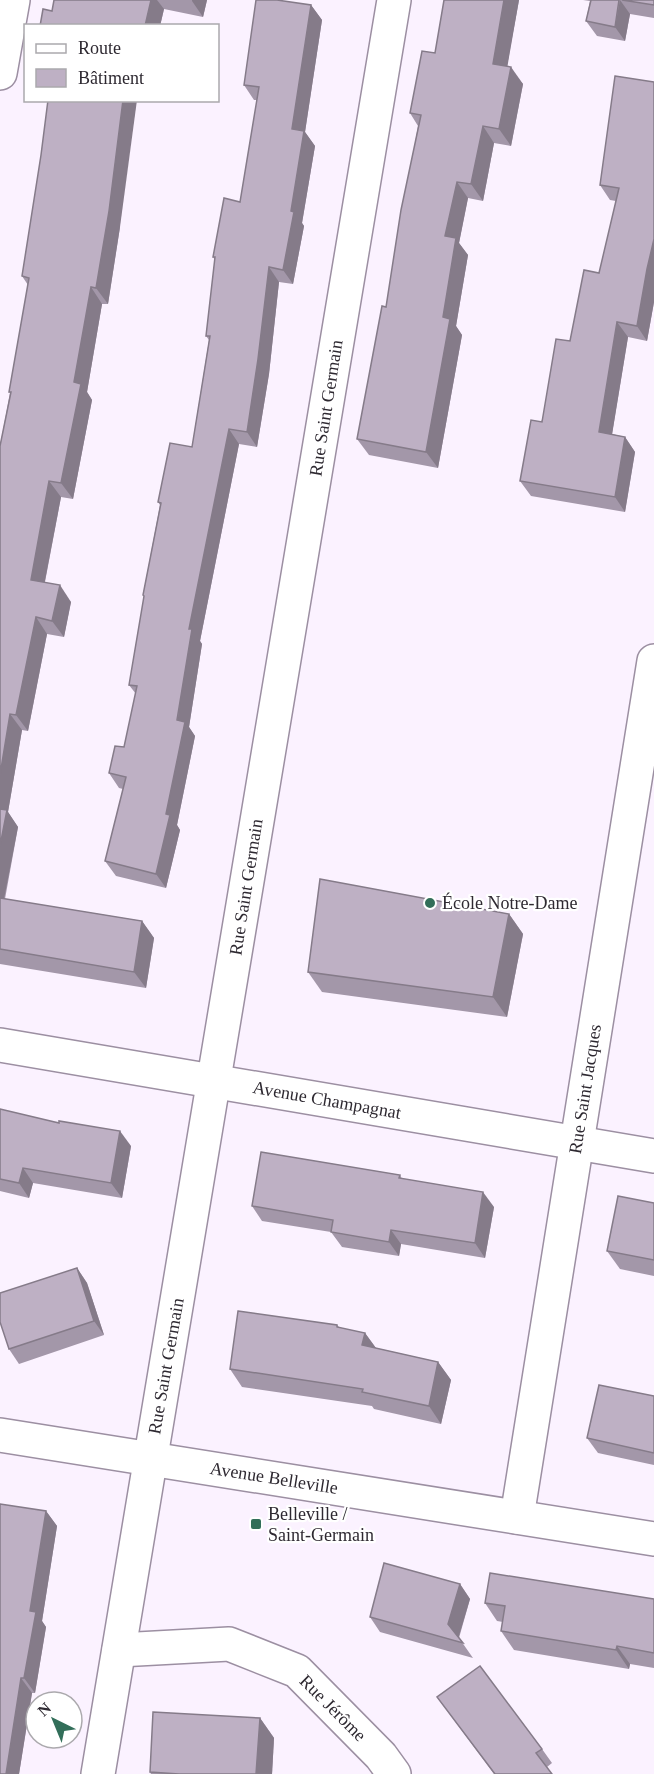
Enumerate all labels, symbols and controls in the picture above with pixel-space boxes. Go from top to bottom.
legend [24,24,219,102]
text: Route [78,38,121,58]
text: Bâtiment [78,68,144,88]
street label: Rue Saint Germain [305,338,347,478]
street label: Rue Saint Germain [225,817,267,957]
place label: École Notre-Dame [442,892,577,913]
marker: École Notre-Dame [423,896,437,910]
street label: Rue Saint Jacques [565,1023,605,1155]
street label: Avenue Champagnat [251,1077,403,1123]
street label: Rue Saint Germain [144,1296,188,1436]
street label: Avenue Belleville [209,1458,339,1498]
place label: Belleville / Saint-Germain [268,1504,374,1545]
marker: Belleville / Saint-Germain [249,1517,263,1531]
street label: Rue Jérôme [296,1671,370,1745]
north arrow [24,1690,84,1750]
text: N [34,1699,54,1720]

